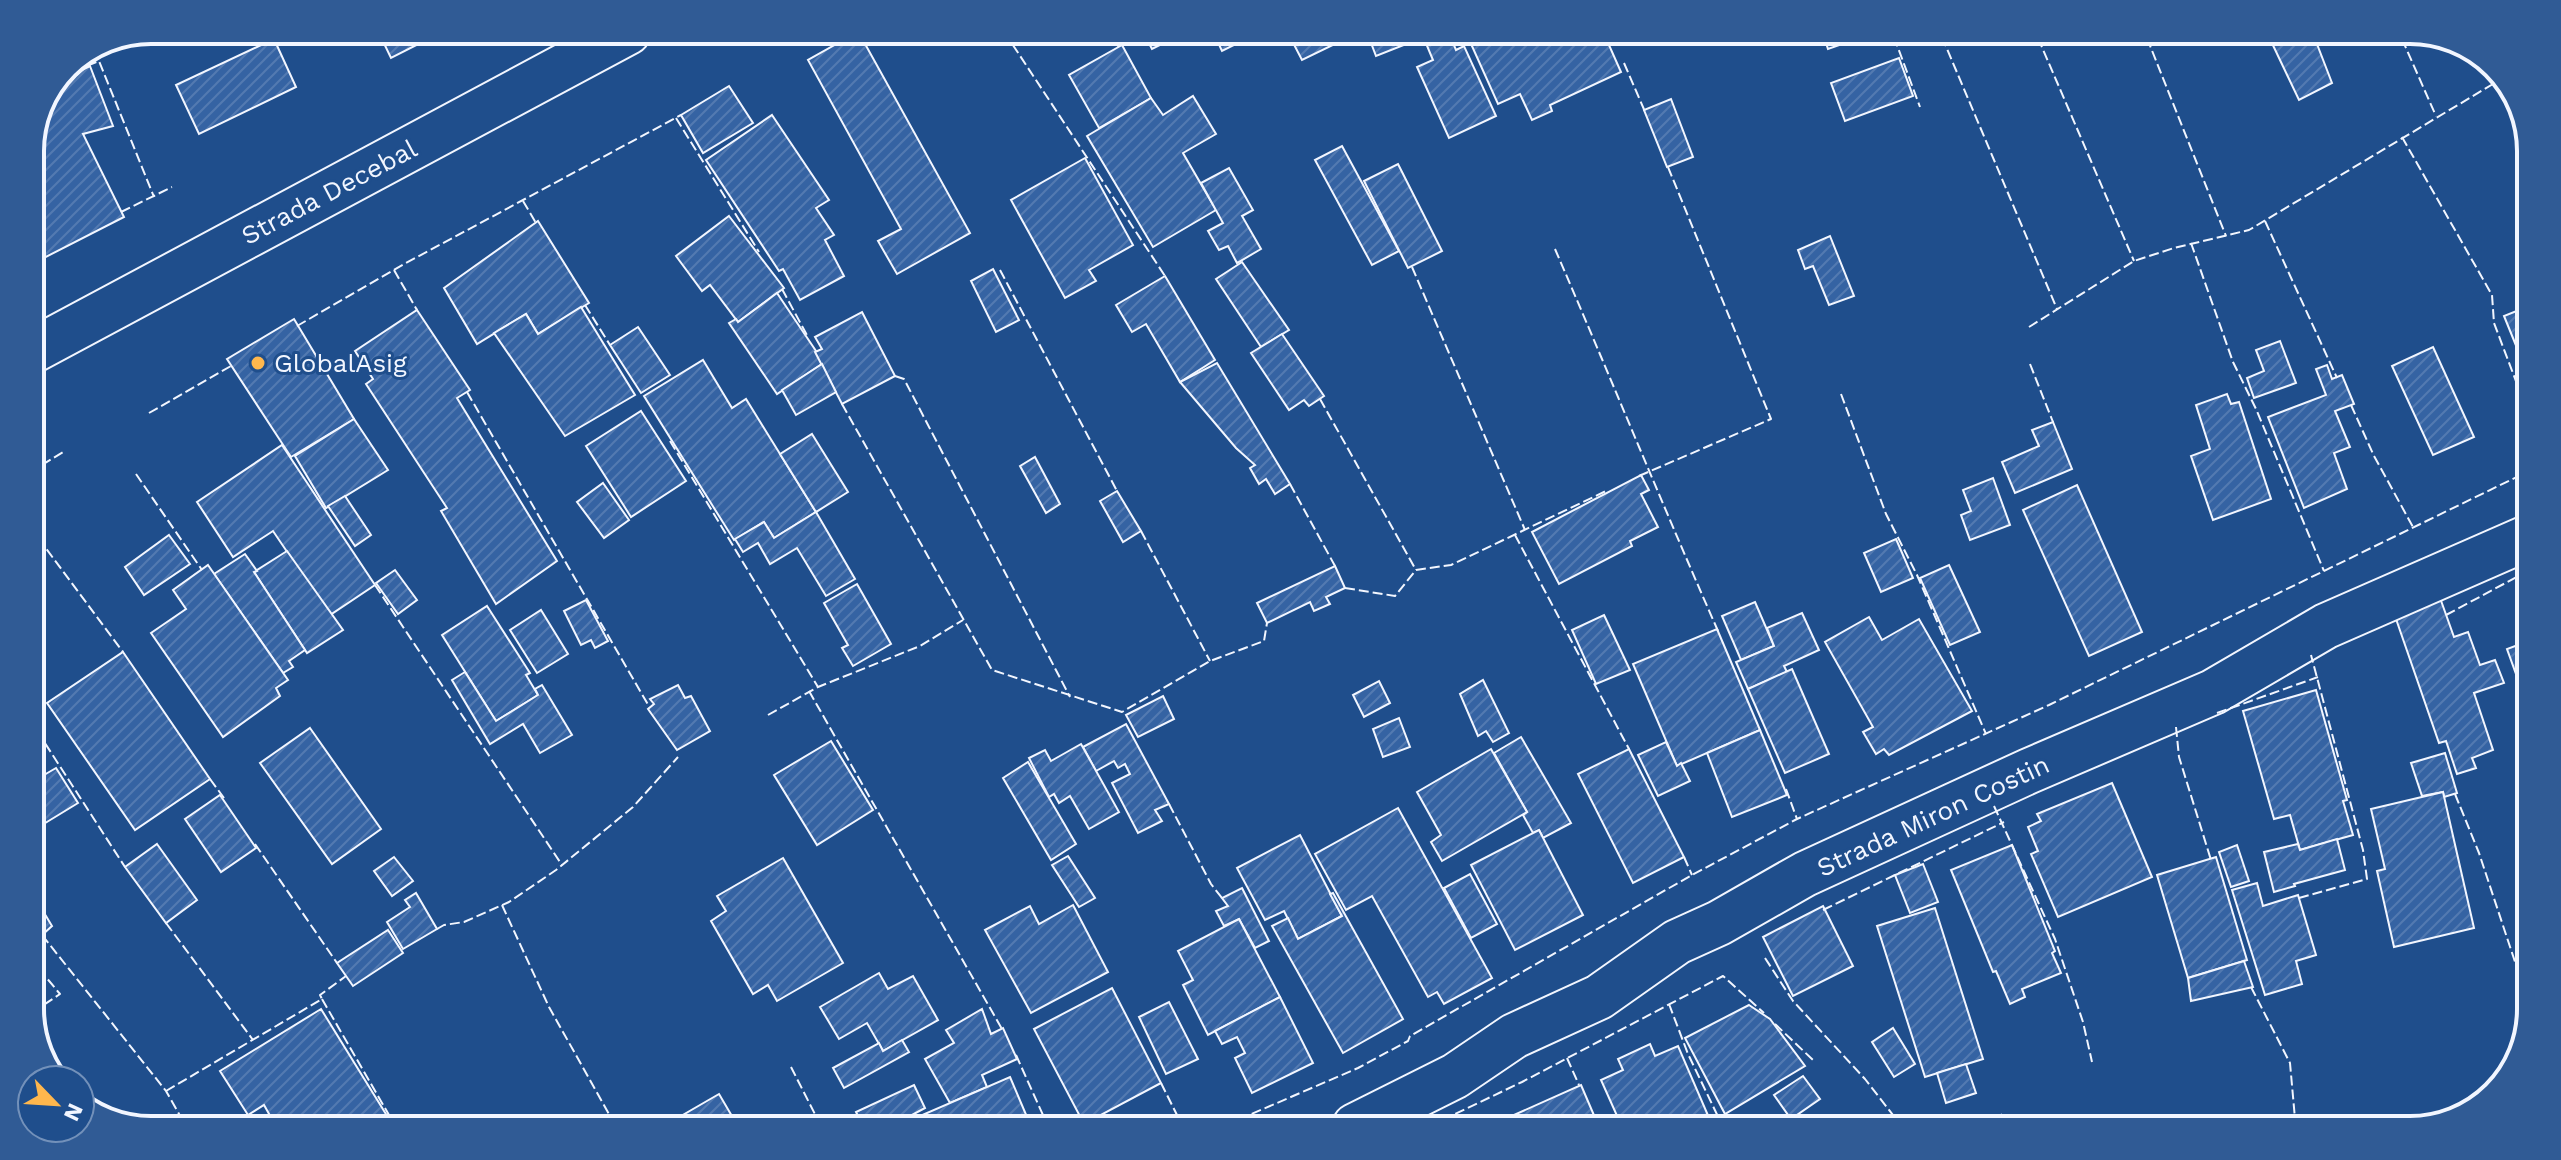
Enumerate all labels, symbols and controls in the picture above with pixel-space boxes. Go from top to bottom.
street label: Strada Decebal [236,133,422,251]
place label: GlobalAsig [274,348,407,378]
marker: GlobalAsig [249,354,267,372]
street label: Strada Miron Costin [1812,749,2054,883]
north arrow [16,1064,96,1144]
text: N [59,1100,88,1125]

